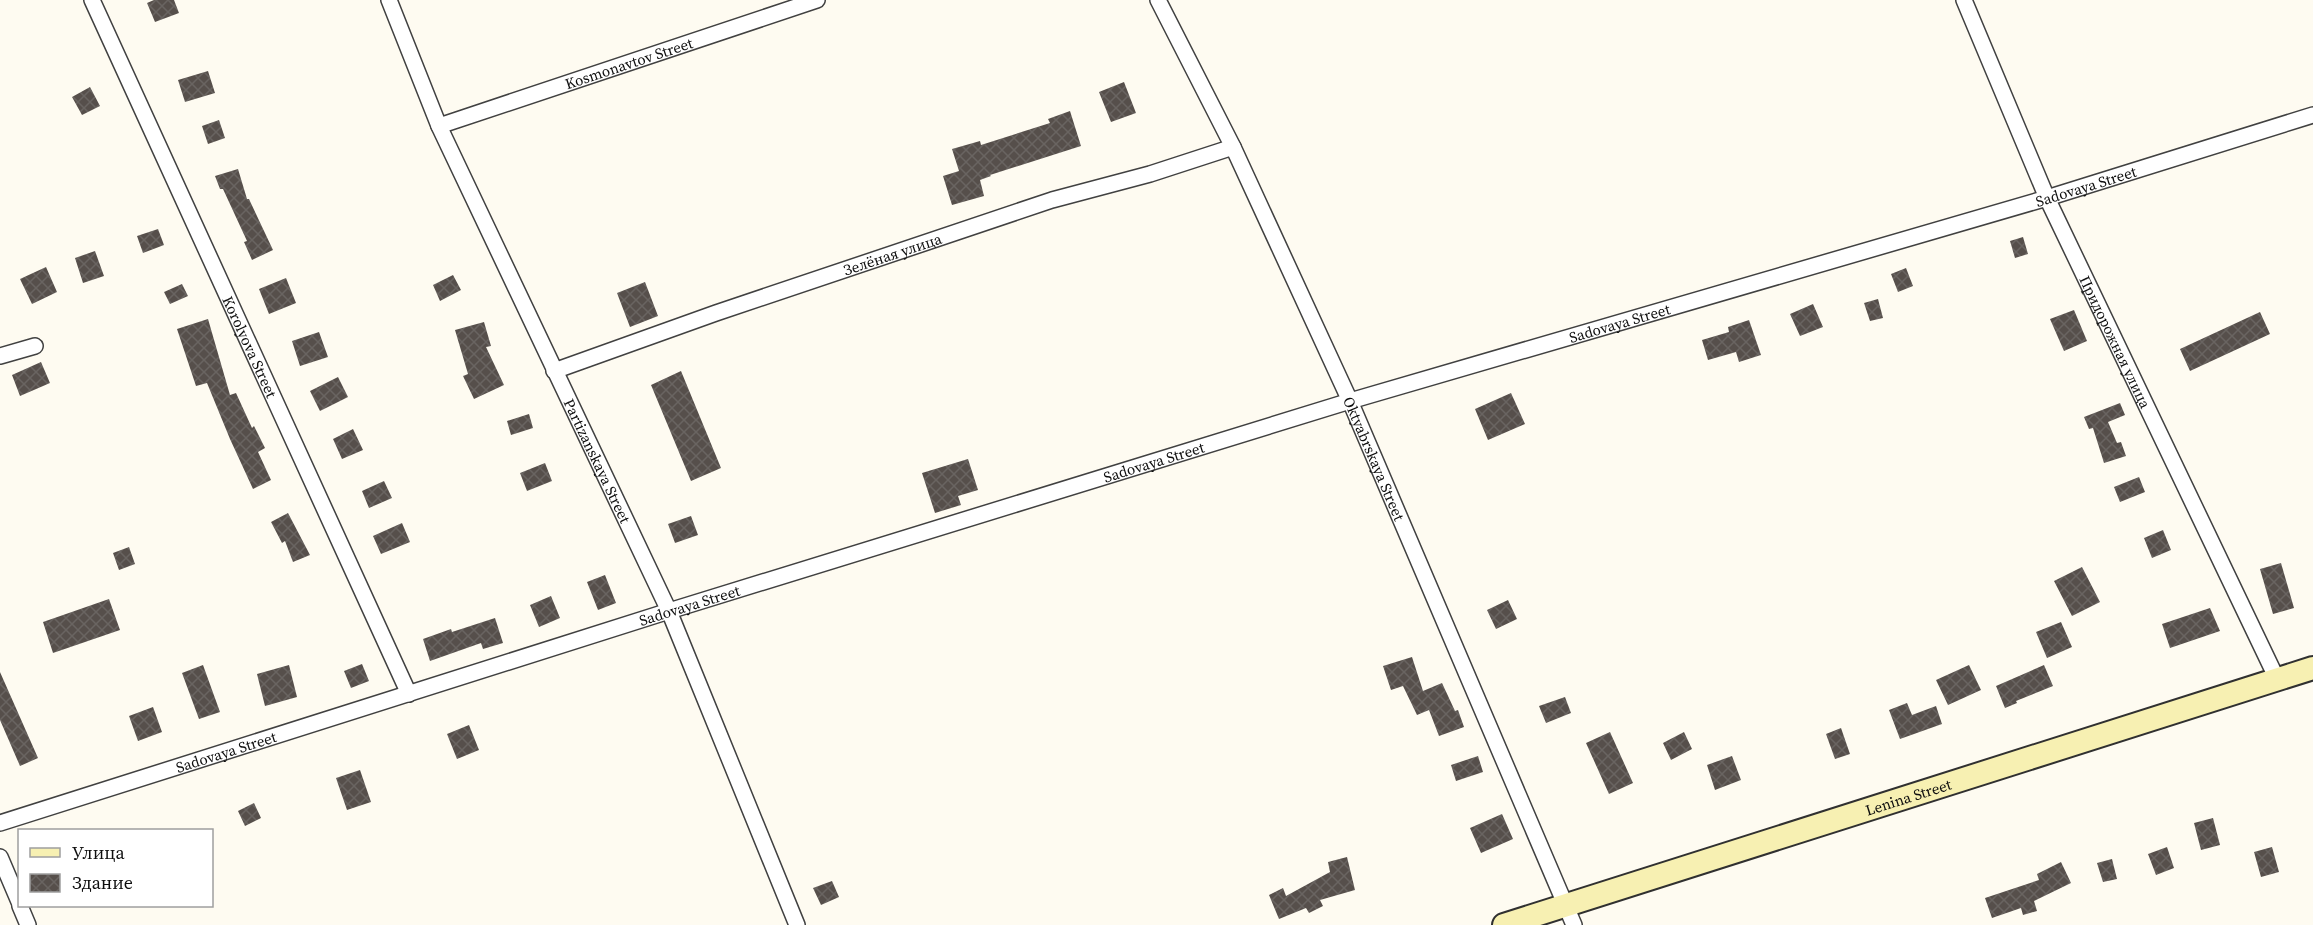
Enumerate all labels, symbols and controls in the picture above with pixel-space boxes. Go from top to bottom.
street label: Kosmonavtov Street [562,32,695,94]
street label: Sadovaya Street [2033,160,2139,211]
street label: Зелёная улица [840,227,945,280]
street label: Придорожная улица [2075,272,2157,412]
street label: Korolyova Street [218,292,283,401]
street label: Sadovaya Street [1566,298,1673,347]
street label: Oktyabrskaya Street [1339,393,1410,524]
street label: Partizanskaya Street [559,395,636,526]
street label: Sadovaya Street [1101,436,1207,487]
street label: Sadovaya Street [636,579,742,630]
street label: Sadovaya Street [173,726,279,777]
street label: Lenina Street [1862,773,1954,820]
legend [18,829,213,907]
text: Улица [72,840,125,865]
text: Здание [72,870,133,895]

